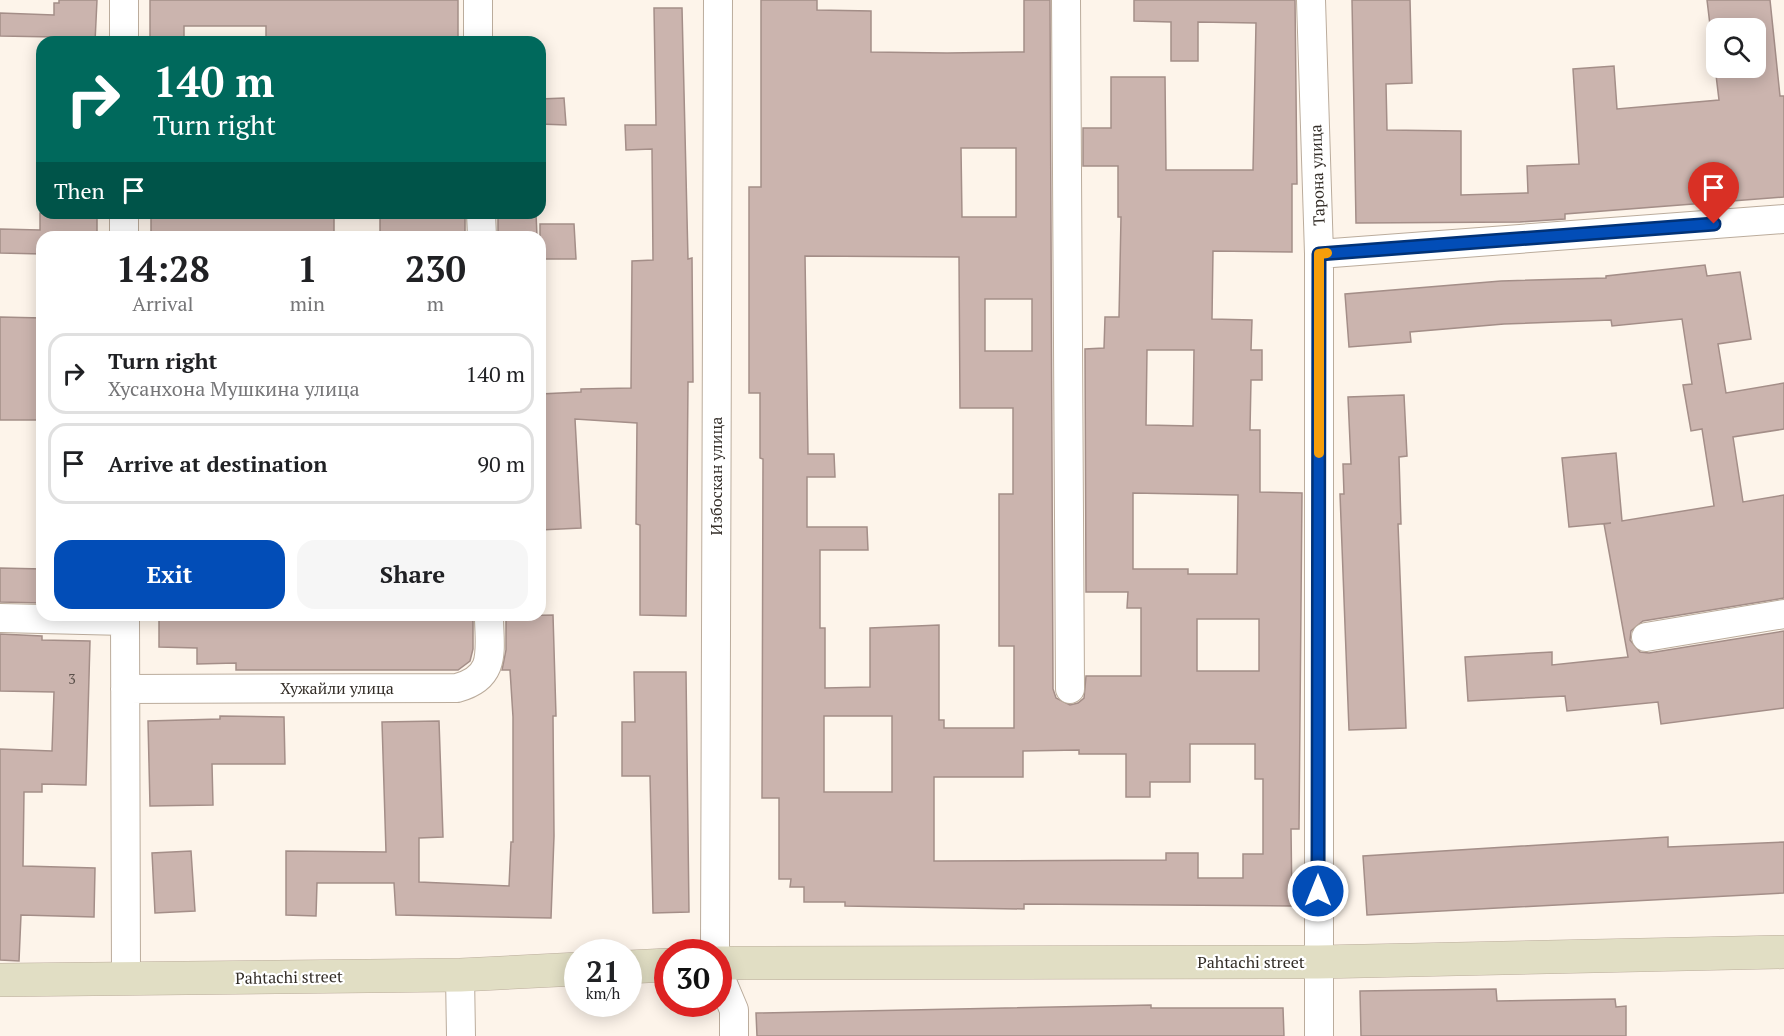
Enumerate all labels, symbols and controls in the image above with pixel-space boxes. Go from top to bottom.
map controls [1706,18,1766,78]
button: search [1706,18,1766,78]
text: 140 m [153,53,274,109]
icon: right [54,60,132,138]
text: Turn right [153,107,276,143]
street label: Тарона улица [1304,124,1330,226]
pin [1688,162,1739,224]
icon: arrive [1697,171,1730,204]
icon: arrive [117,174,150,207]
text: Then [54,176,105,205]
text: 14:28 [116,245,210,292]
text: 1 [297,245,318,292]
text: 230 [405,245,466,292]
text: Arrival [132,290,194,317]
text: min [290,290,325,317]
text: m [427,290,444,317]
text: Turn right [108,346,217,375]
icon: right [57,357,90,390]
text: 140 m [465,359,525,388]
text: Хусанхона Мушкина улица [108,375,360,402]
street label: Избоскан улица [705,417,727,535]
icon: arrive [57,447,90,480]
text: Arrive at destination [108,449,327,478]
text: 90 m [477,449,525,478]
button: Exit [54,540,285,609]
button: Share [297,540,528,609]
house number: 3 [68,669,76,688]
street label: Хужайли улица [280,677,394,699]
position arrow [1286,859,1350,923]
speed limit sign: 30 [654,939,732,1017]
text: 21 [586,951,620,991]
street label: Pahtachi street [1197,951,1305,973]
street label: Pahtachi street [235,965,343,989]
text: km/h [586,983,620,1003]

